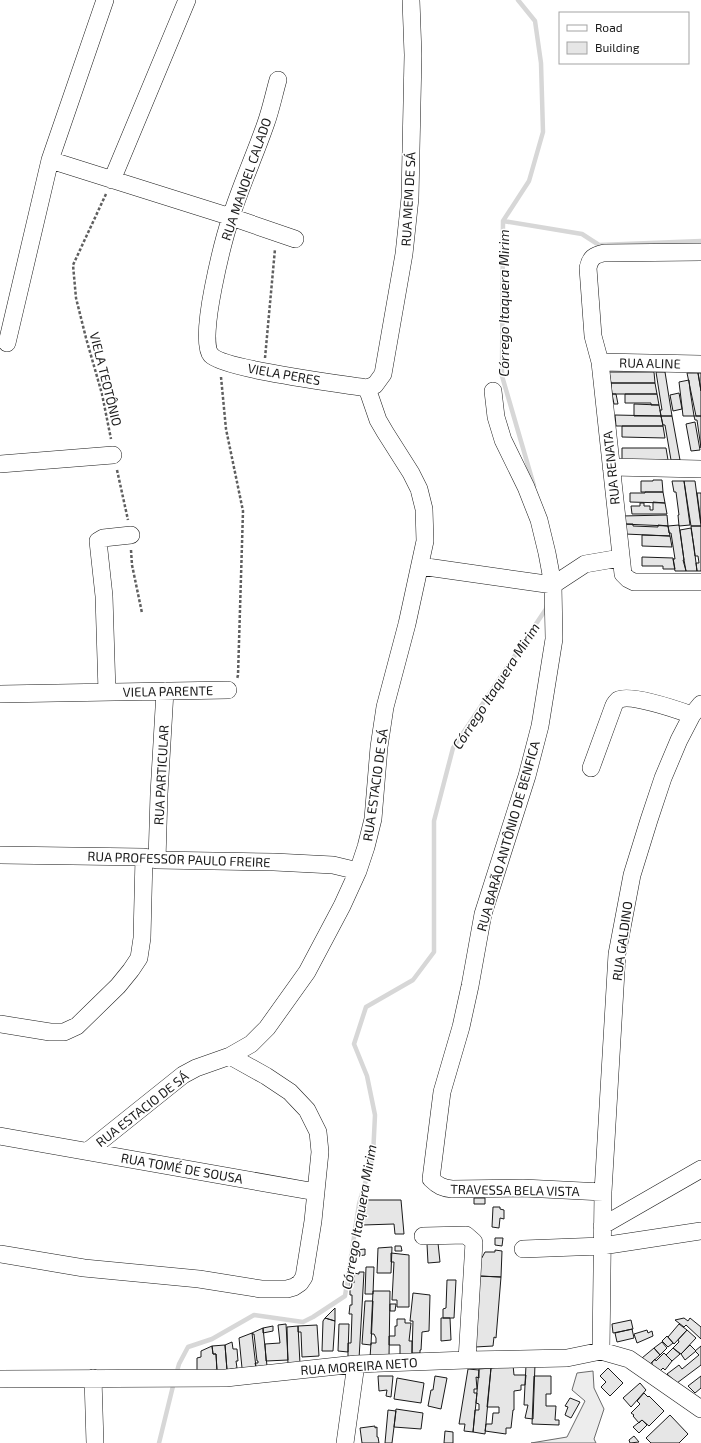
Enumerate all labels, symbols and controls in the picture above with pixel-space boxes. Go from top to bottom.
legend [559,12,689,64]
text: Road [595,20,623,34]
text: Building [595,40,640,54]
street label: RUA MANOEL CALADO [217,116,275,242]
street label: RUA MEM DE SÁ [397,151,418,247]
water label: Córrego Itaquera Mirim [495,229,512,377]
street label: VIELA TEOTÔNIO [87,330,125,428]
street label: RUA ALINE [619,354,681,372]
street label: VIELA PERES [246,360,322,388]
street label: RUA RENATA [599,430,623,506]
water label: Córrego Itaquera Mirim [448,619,543,752]
street label: VIELA PARENTE [123,682,213,700]
street label: RUA PARTICULAR [150,724,172,826]
street label: RUA ESTACIO DE SÁ [358,728,391,842]
street label: RUA BARÃO ANTÔNIO DE BENFICA [473,739,543,933]
street label: RUA PROFESSOR PAULO FREIRE [87,848,271,870]
street label: RUA GALDINO [609,900,635,982]
street label: RUA ESTACIO DE SÁ [92,1067,192,1150]
water label: Córrego Itaquera Mirim [337,1143,380,1291]
street label: RUA TOMÉ DE SOUSA [120,1148,244,1187]
street label: TRAVESSA BELA VISTA [450,1181,580,1199]
street label: RUA MOREIRA NETO [300,1354,418,1378]

